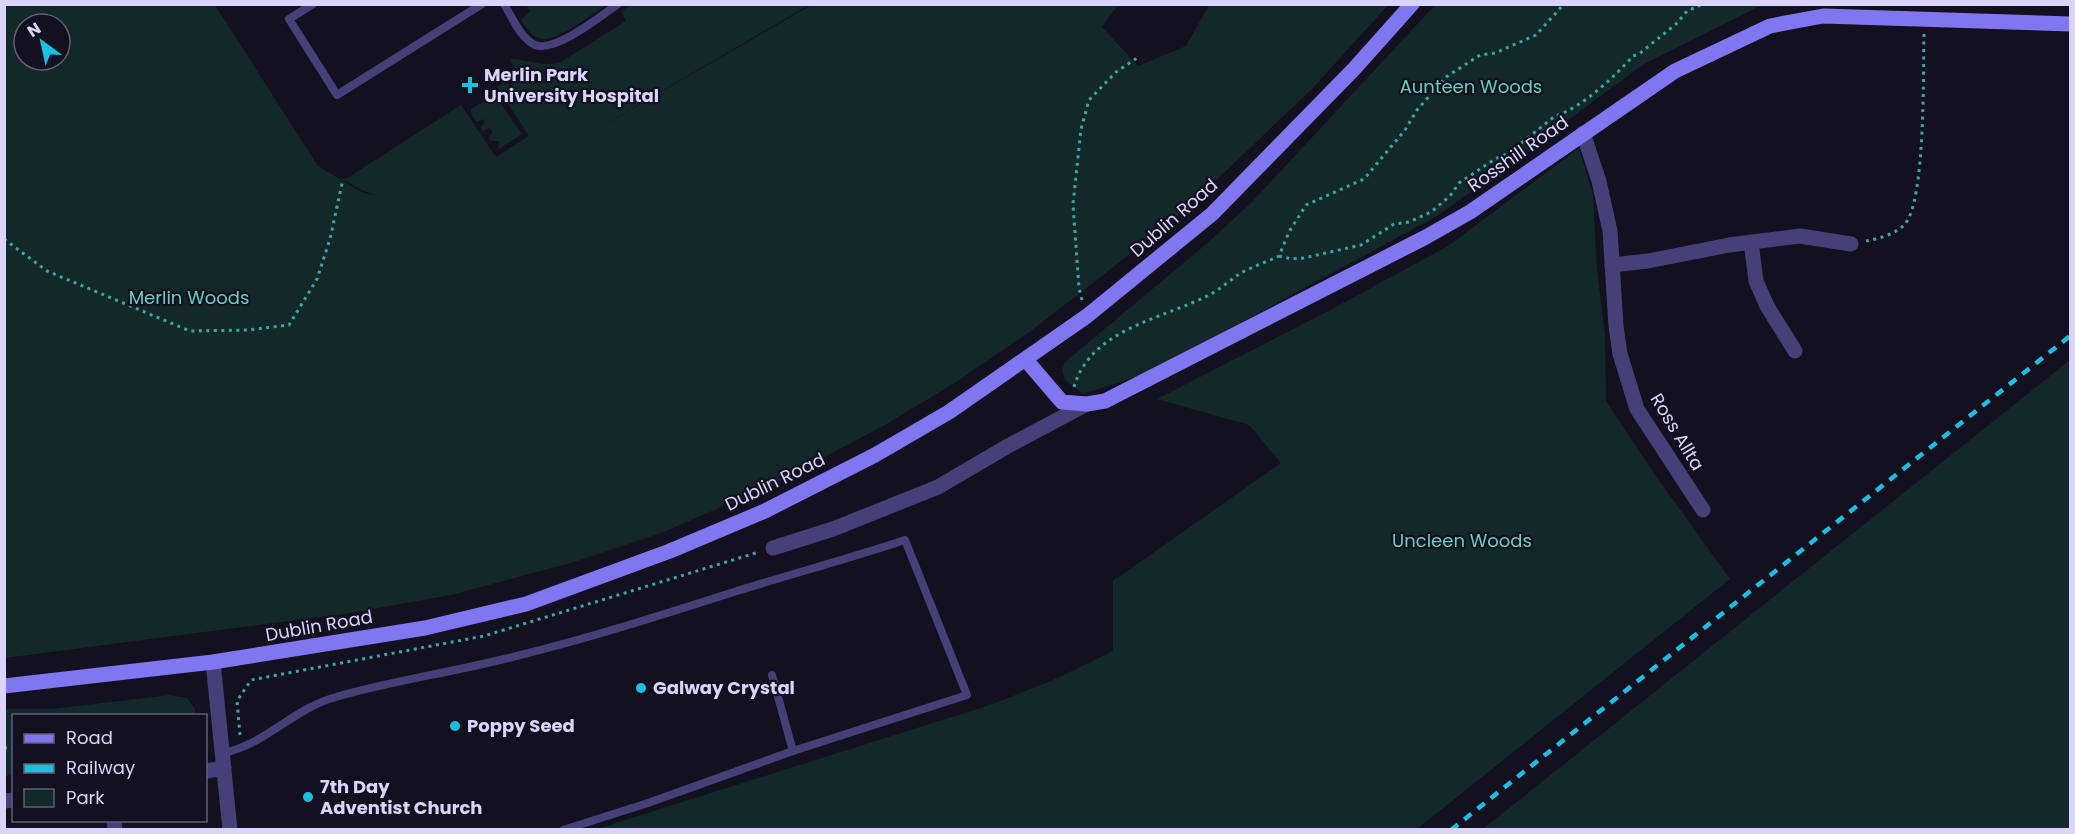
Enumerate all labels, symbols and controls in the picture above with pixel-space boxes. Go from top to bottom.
north arrow [12,12,72,72]
text: N [23,17,45,43]
place label: Merlin Park University Hospital [484,62,659,108]
park label: Aunteen Woods [1400,74,1542,99]
marker: Merlin Park University Hospital [461,76,479,94]
street label: Rosshill Road [1462,110,1573,198]
street label: Dublin Road [1125,173,1223,263]
park label: Merlin Woods [129,285,249,310]
street label: Ross Allta [1645,389,1710,475]
street label: Dublin Road [721,447,829,517]
park label: Uncleen Woods [1392,528,1532,553]
street label: Dublin Road [263,604,374,647]
place label: Galway Crystal [653,675,795,700]
marker: Galway Crystal [634,681,648,695]
place label: Poppy Seed [467,713,575,738]
legend [12,714,207,822]
marker: Poppy Seed [448,719,462,733]
text: Road [66,725,113,750]
text: Railway [66,755,135,780]
place label: 7th Day Adventist Church [320,774,482,820]
text: Park [66,785,105,810]
marker: 7th Day Adventist Church [301,790,315,804]

